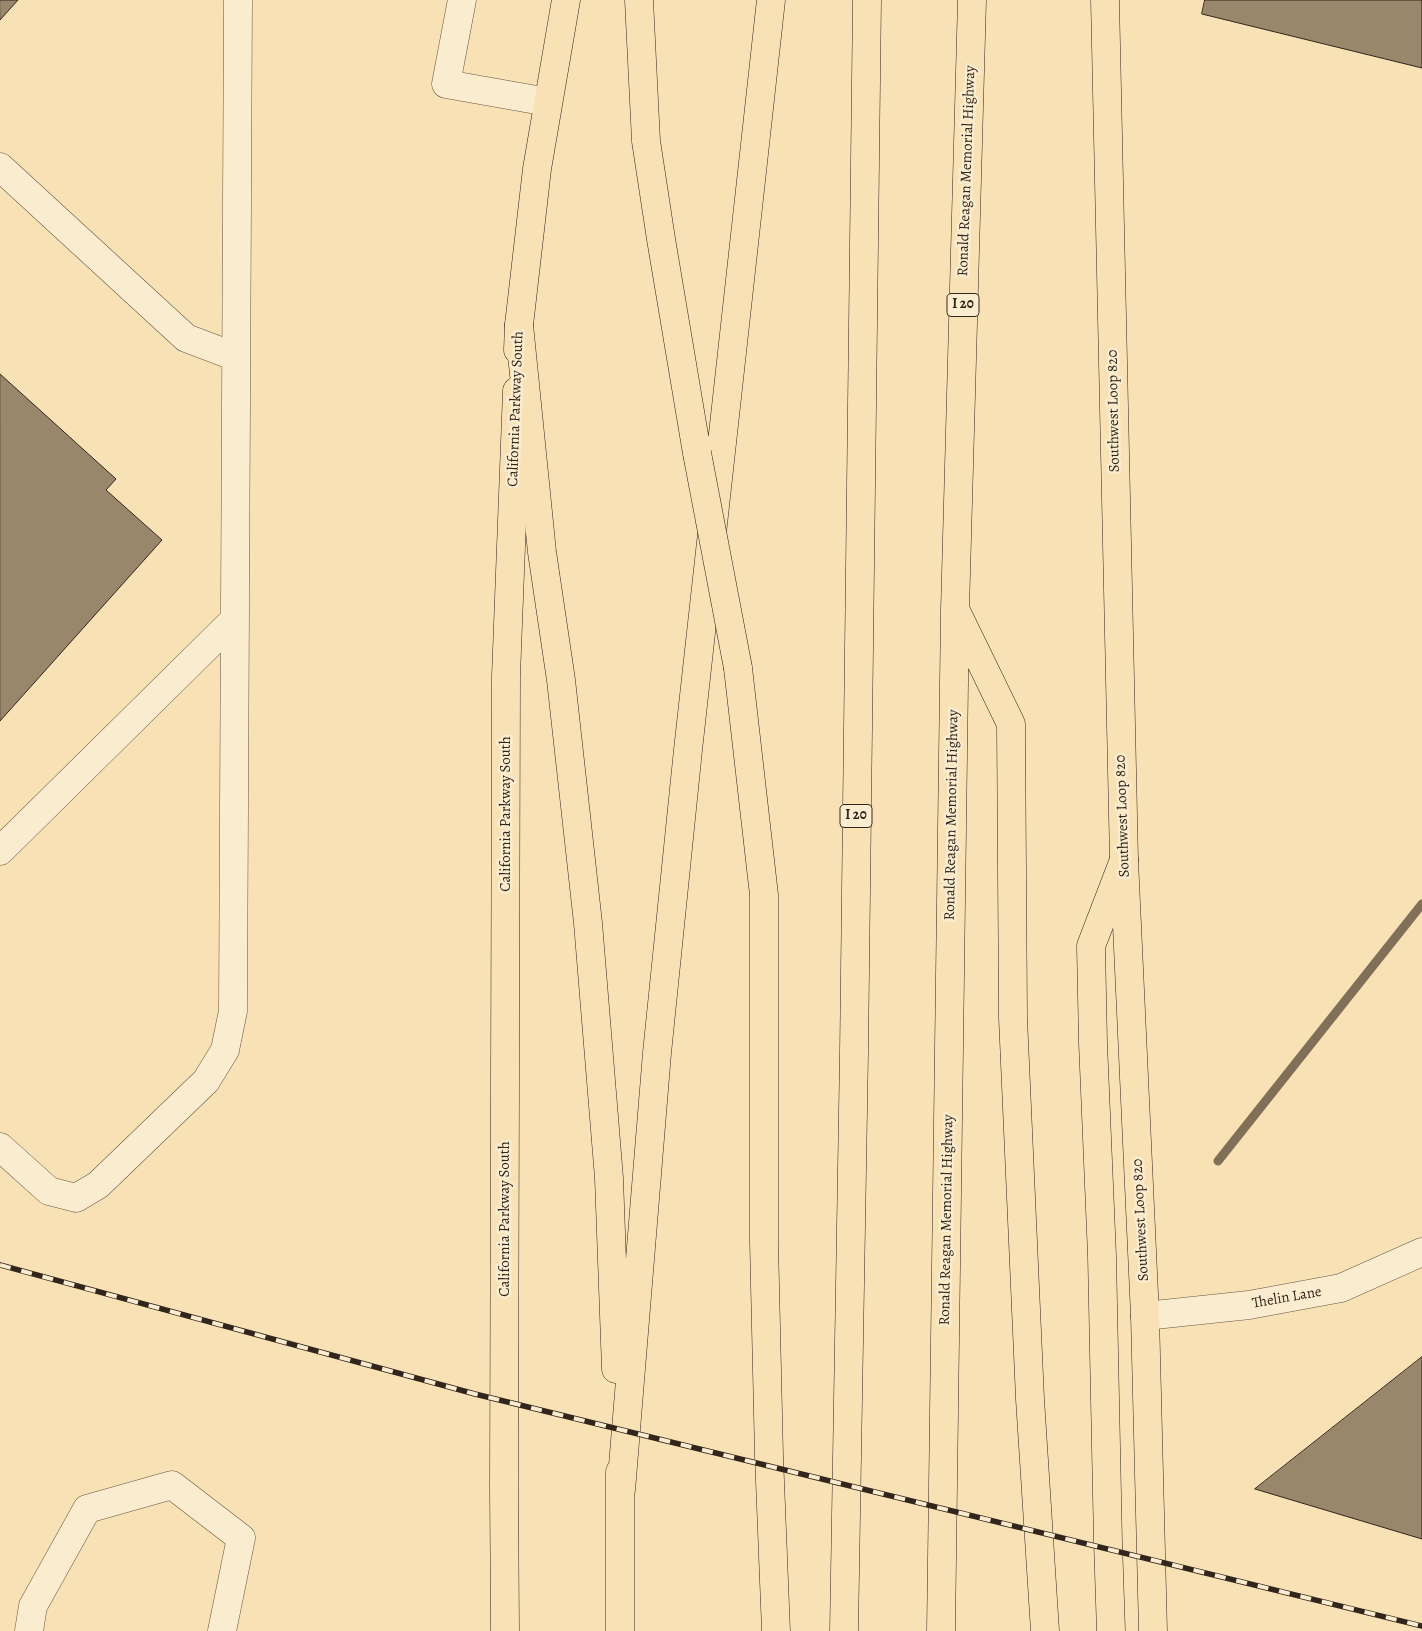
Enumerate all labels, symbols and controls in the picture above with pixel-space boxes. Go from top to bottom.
street label: Ronald Reagan Memorial Highway [954,65,980,277]
road number: I 20 [947,294,979,316]
street label: California Parkway South [504,331,528,487]
street label: Southwest Loop 820 [1104,349,1124,473]
street label: Ronald Reagan Memorial Highway [941,709,963,921]
street label: California Parkway South [497,736,515,892]
street label: Southwest Loop 820 [1112,754,1134,878]
road number: I 20 [840,804,872,828]
street label: Ronald Reagan Memorial Highway [936,1114,958,1326]
street label: California Parkway South [496,1141,514,1297]
street label: Southwest Loop 820 [1129,1158,1153,1282]
street label: Thelin Lane [1251,1283,1323,1313]

